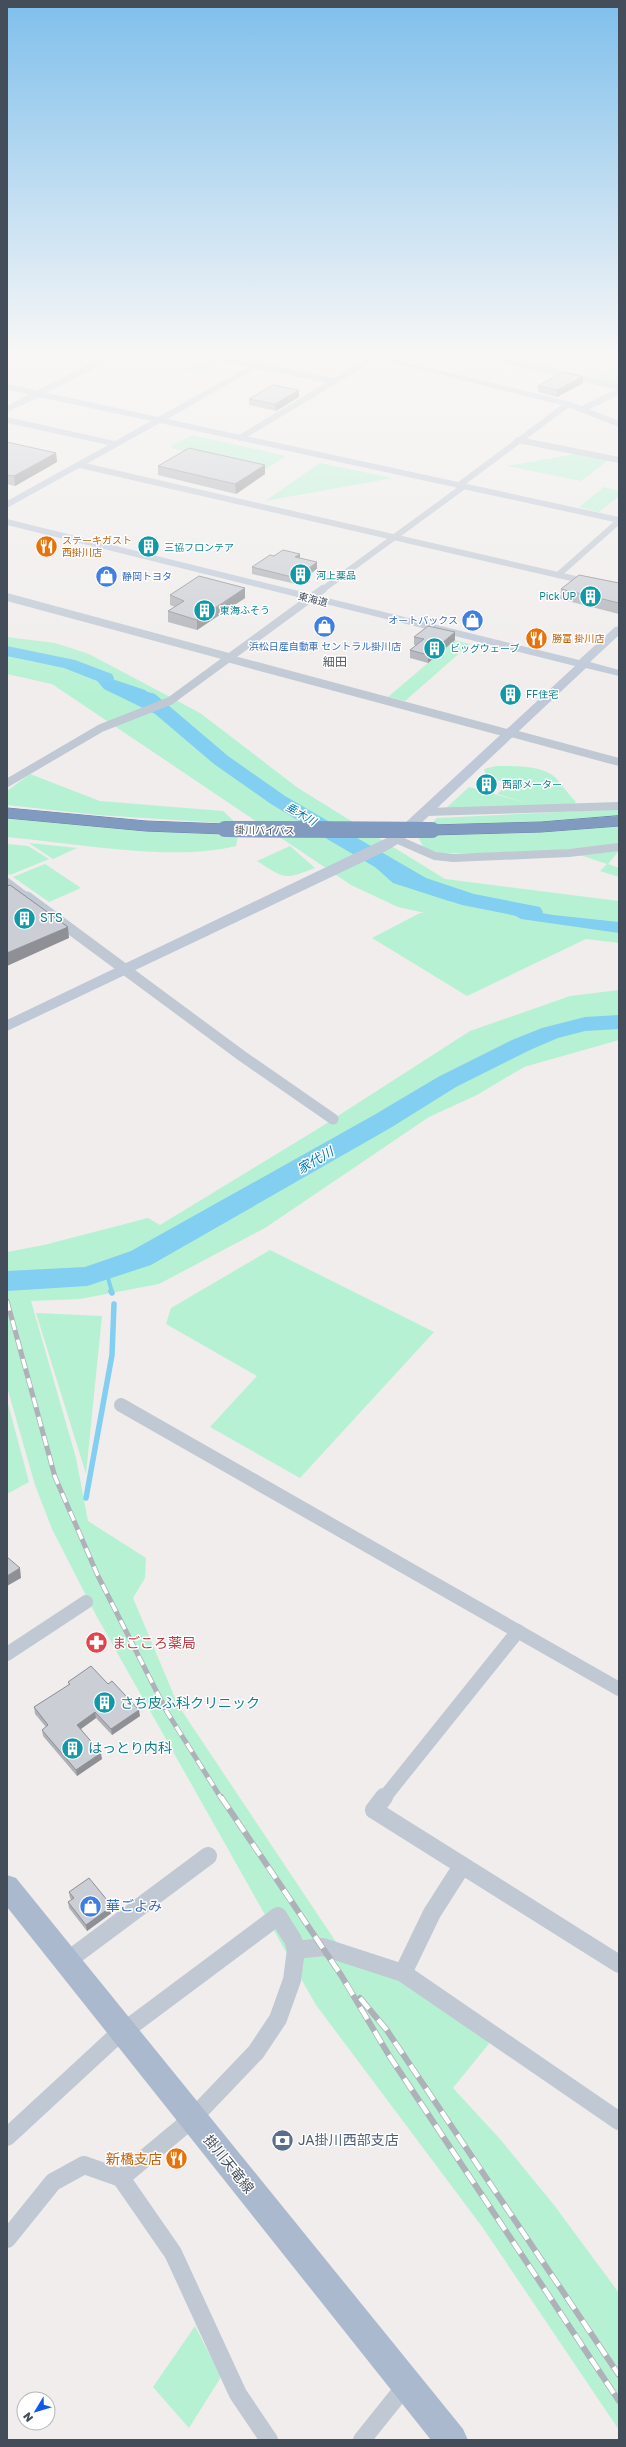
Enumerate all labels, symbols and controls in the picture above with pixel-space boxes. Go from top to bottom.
restaurant icon: ステーキガスト 西掛川店 [34,533,60,559]
place label: ステーキガスト 西掛川店 [62,534,132,558]
building icon: 三協フロンテア [135,534,161,560]
place label: 三協フロンテア [164,541,234,553]
building icon: 河上薬品 [287,562,313,588]
shop icon: 静岡トヨタ [93,563,119,589]
place label: 河上薬品 [316,569,356,581]
place label: 静岡トヨタ [122,570,172,582]
building icon: Pick UP [578,583,604,609]
street label: 東海道 [297,590,329,608]
place label: Pick UP [539,590,576,602]
building icon: 東海ふそう [191,597,217,623]
place label: 東海ふそう [220,604,270,616]
shop icon: オートバックス [460,607,486,633]
shop icon: 浜松日産自動車 セントラル掛川店 [312,613,338,639]
place label: オートバックス [388,614,458,626]
restaurant icon: 勝富 掛川店 [523,625,549,651]
place label: 勝富 掛川店 [552,632,605,644]
building icon: ビッグウェーブ [421,635,447,661]
place label: 浜松日産自動車 セントラル掛川店 [249,640,401,652]
place label: ビッグウェーブ [450,642,519,654]
district label: 細田 [323,654,347,669]
building icon: FF住宅 [498,681,524,707]
place label: FF住宅 [526,688,558,700]
building icon: 西部メーター [474,771,500,797]
place label: 西部メーター [502,778,562,790]
water label: 垂木川 [284,800,320,828]
street label: 掛川バイパス [235,823,295,837]
building icon: STS [11,905,37,931]
place label: STS [40,910,63,925]
water label: 家代川 [294,1142,338,1177]
pharmacy icon: まごころ薬局 [83,1630,109,1656]
place label: まごころ薬局 [112,1634,196,1651]
building icon: さち皮ふ科クリニック [92,1690,118,1716]
place label: さち皮ふ科クリニック [120,1694,260,1711]
building icon: はっとり内科 [59,1735,85,1761]
place label: はっとり内科 [88,1739,172,1756]
shop icon: 華ごよみ [77,1893,103,1919]
place label: 華ごよみ [106,1897,162,1914]
bank icon: JA掛川西部支店 [269,2127,295,2153]
street label: 掛川天竜線 [201,2131,258,2196]
place label: JA掛川西部支店 [298,2131,399,2148]
restaurant icon: 新橋支店 [164,2146,190,2172]
place label: 新橋支店 [106,2150,162,2167]
north arrow [16,2391,56,2431]
text: N [20,2410,35,2425]

